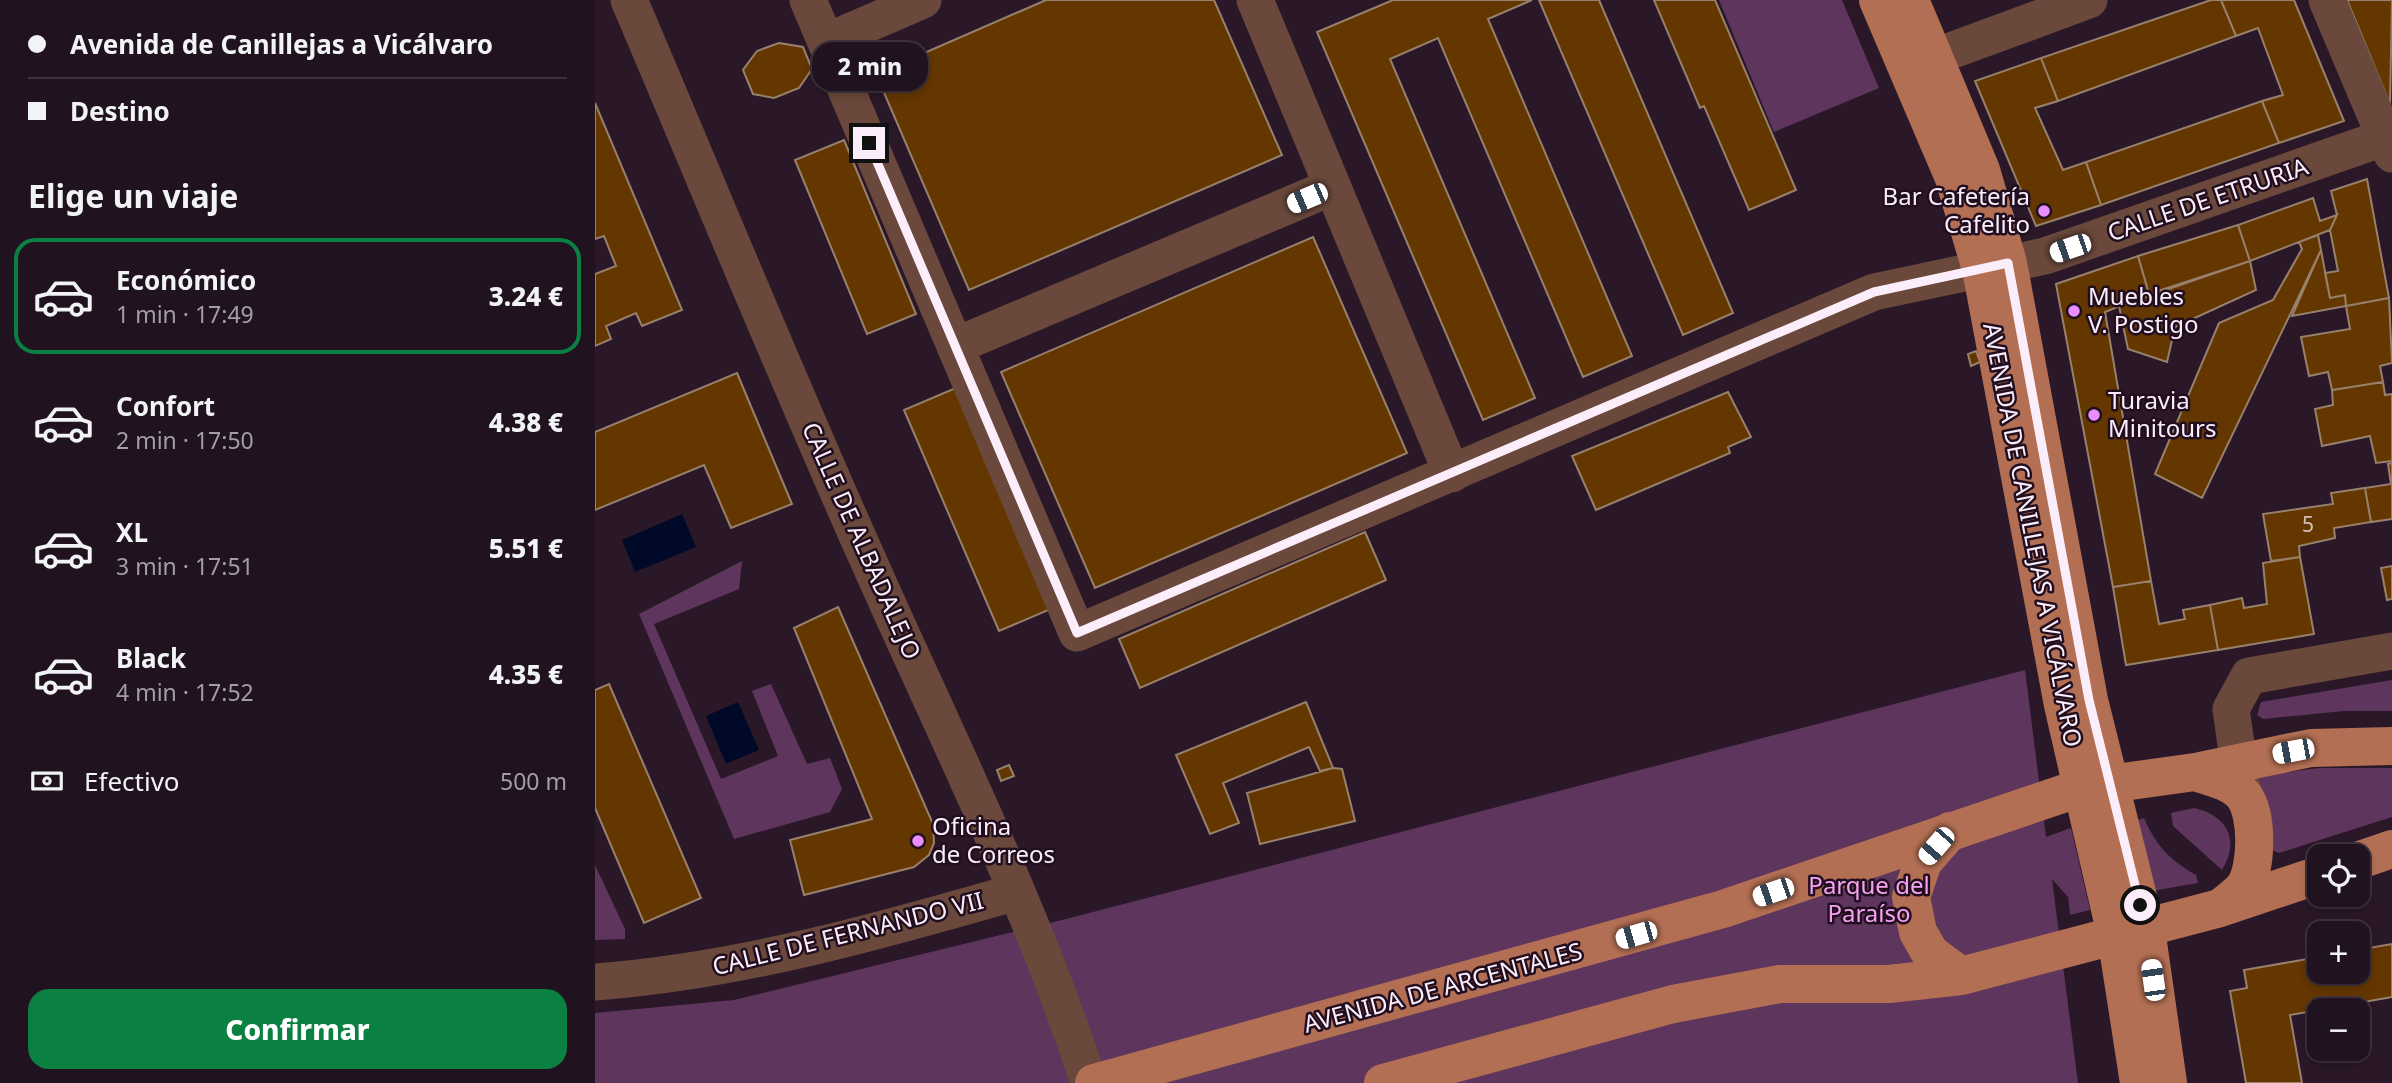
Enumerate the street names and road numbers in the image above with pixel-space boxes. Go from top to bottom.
street label: CALLE DE ETRURIA [2103,149,2313,248]
street label: AVENIDA DE CANILLEJAS A VICÁLVARO [1976,320,2091,750]
street label: CALLE DE ALBADALEJO [795,417,930,664]
street label: CALLE DE FERNANDO VII [709,883,987,982]
street label: AVENIDA DE ARCENTALES [1300,933,1586,1040]

